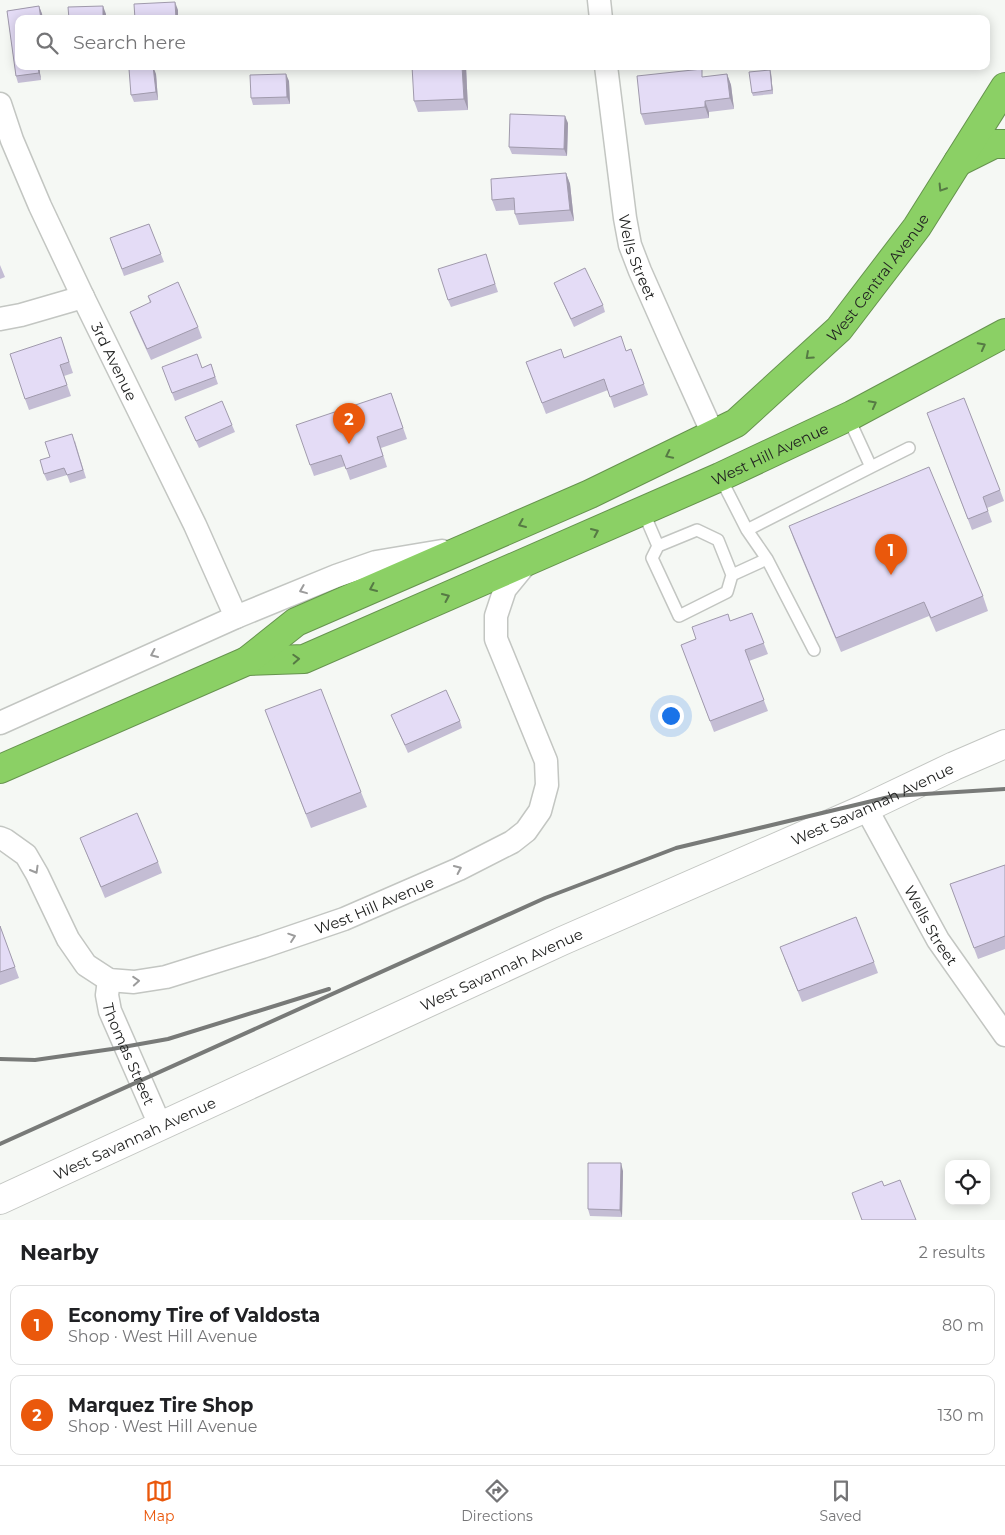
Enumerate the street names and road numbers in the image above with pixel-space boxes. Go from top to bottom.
street label: West Central Avenue [822,210,933,345]
street label: Wells Street [615,212,661,303]
street label: 3rd Avenue [87,319,142,404]
street label: West Hill Avenue [708,418,831,489]
street label: West Savannah Avenue [788,758,957,849]
street label: West Hill Avenue [312,872,436,938]
street label: Wells Street [900,882,962,969]
street label: West Savannah Avenue [417,924,586,1015]
street label: Thomas Street [99,1001,159,1108]
street label: West Savannah Avenue [50,1092,219,1184]

